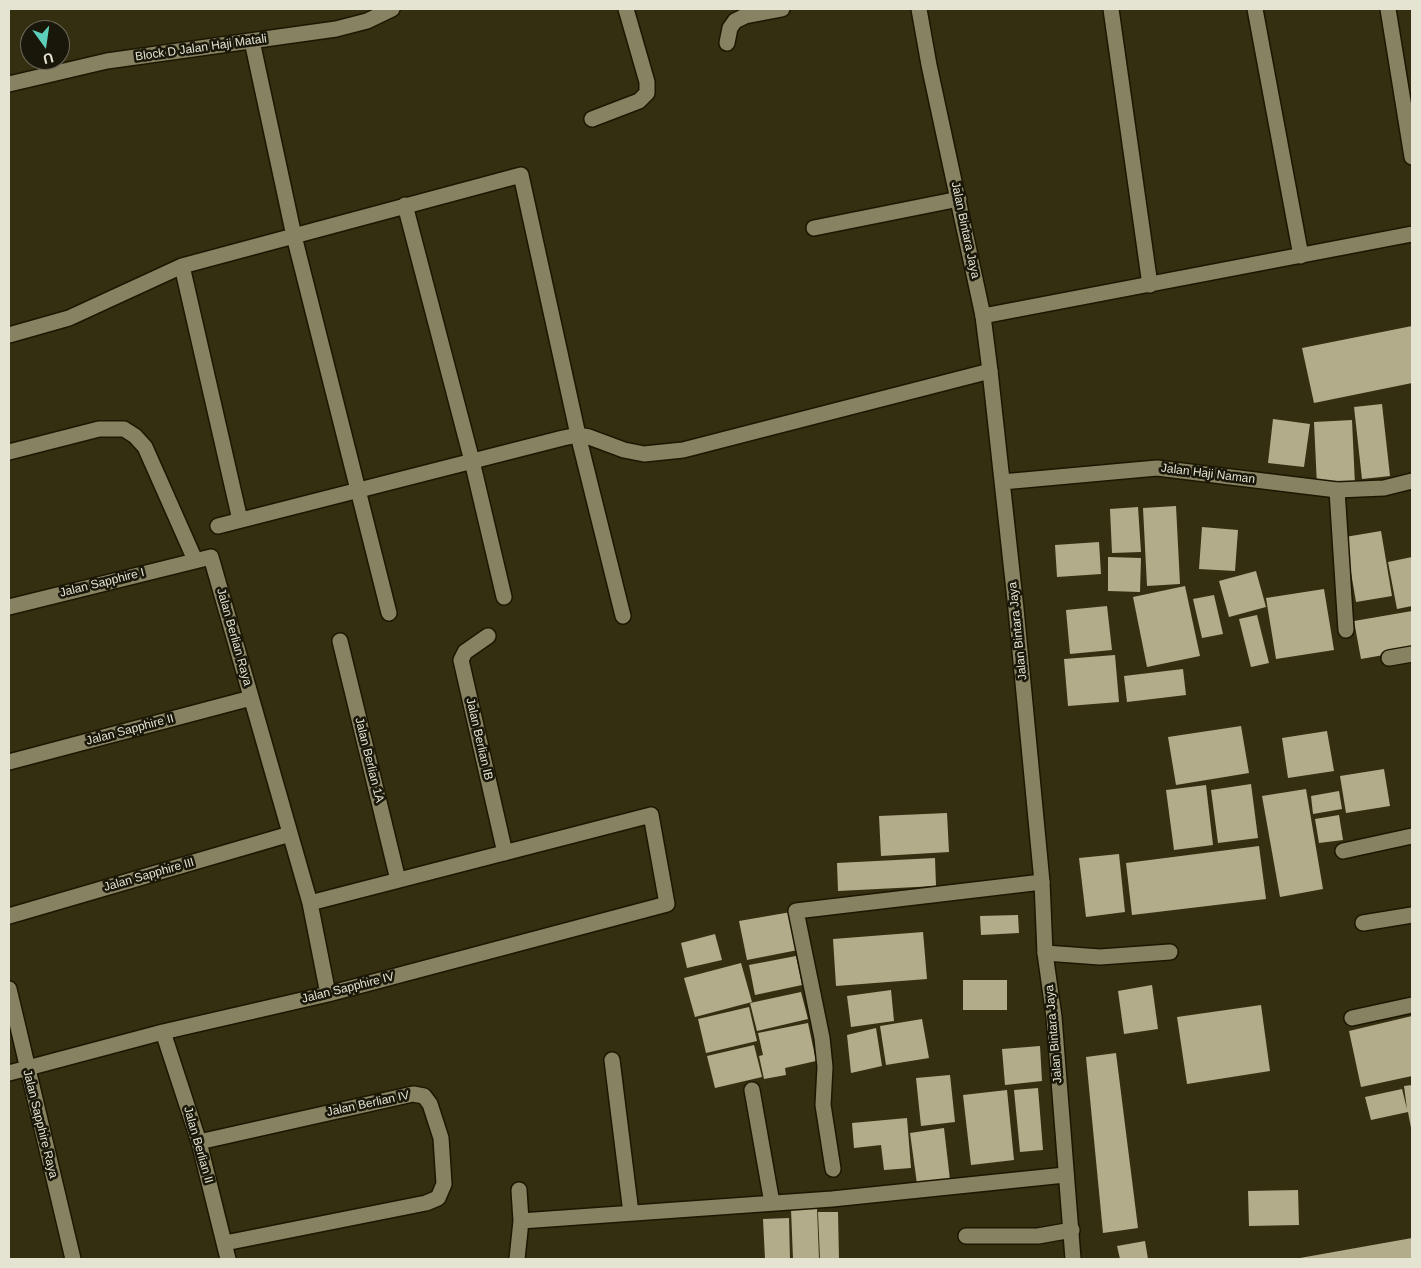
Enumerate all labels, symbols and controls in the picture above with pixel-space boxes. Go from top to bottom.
north arrow [20,20,70,70]
street label: Block D Jalan Haji Matali [134,32,268,64]
text: U [42,50,55,68]
street label: Jalan Bintara Jaya [948,180,982,280]
street label: Jalan Haji Naman [1160,461,1256,487]
street label: Jalan Sapphire I [58,566,146,600]
street label: Jalan Bintara Jaya [1006,581,1030,681]
street label: Jalan Berlian Raya [213,587,255,687]
street label: Jalan Berlian IB [463,696,495,782]
street label: Jalan Sapphire II [85,711,175,749]
street label: Jalan Berlian 1A [351,716,387,804]
street label: Jalan Sapphire III [102,855,196,895]
street label: Jalan Sapphire IV [300,970,396,1006]
street label: Jalan Bintara Jaya [1043,984,1065,1084]
street label: Jalan Sapphire Raya [20,1068,60,1180]
street label: Jalan Berlian IV [325,1088,411,1120]
street label: Jalan Berlian II [180,1105,216,1185]

